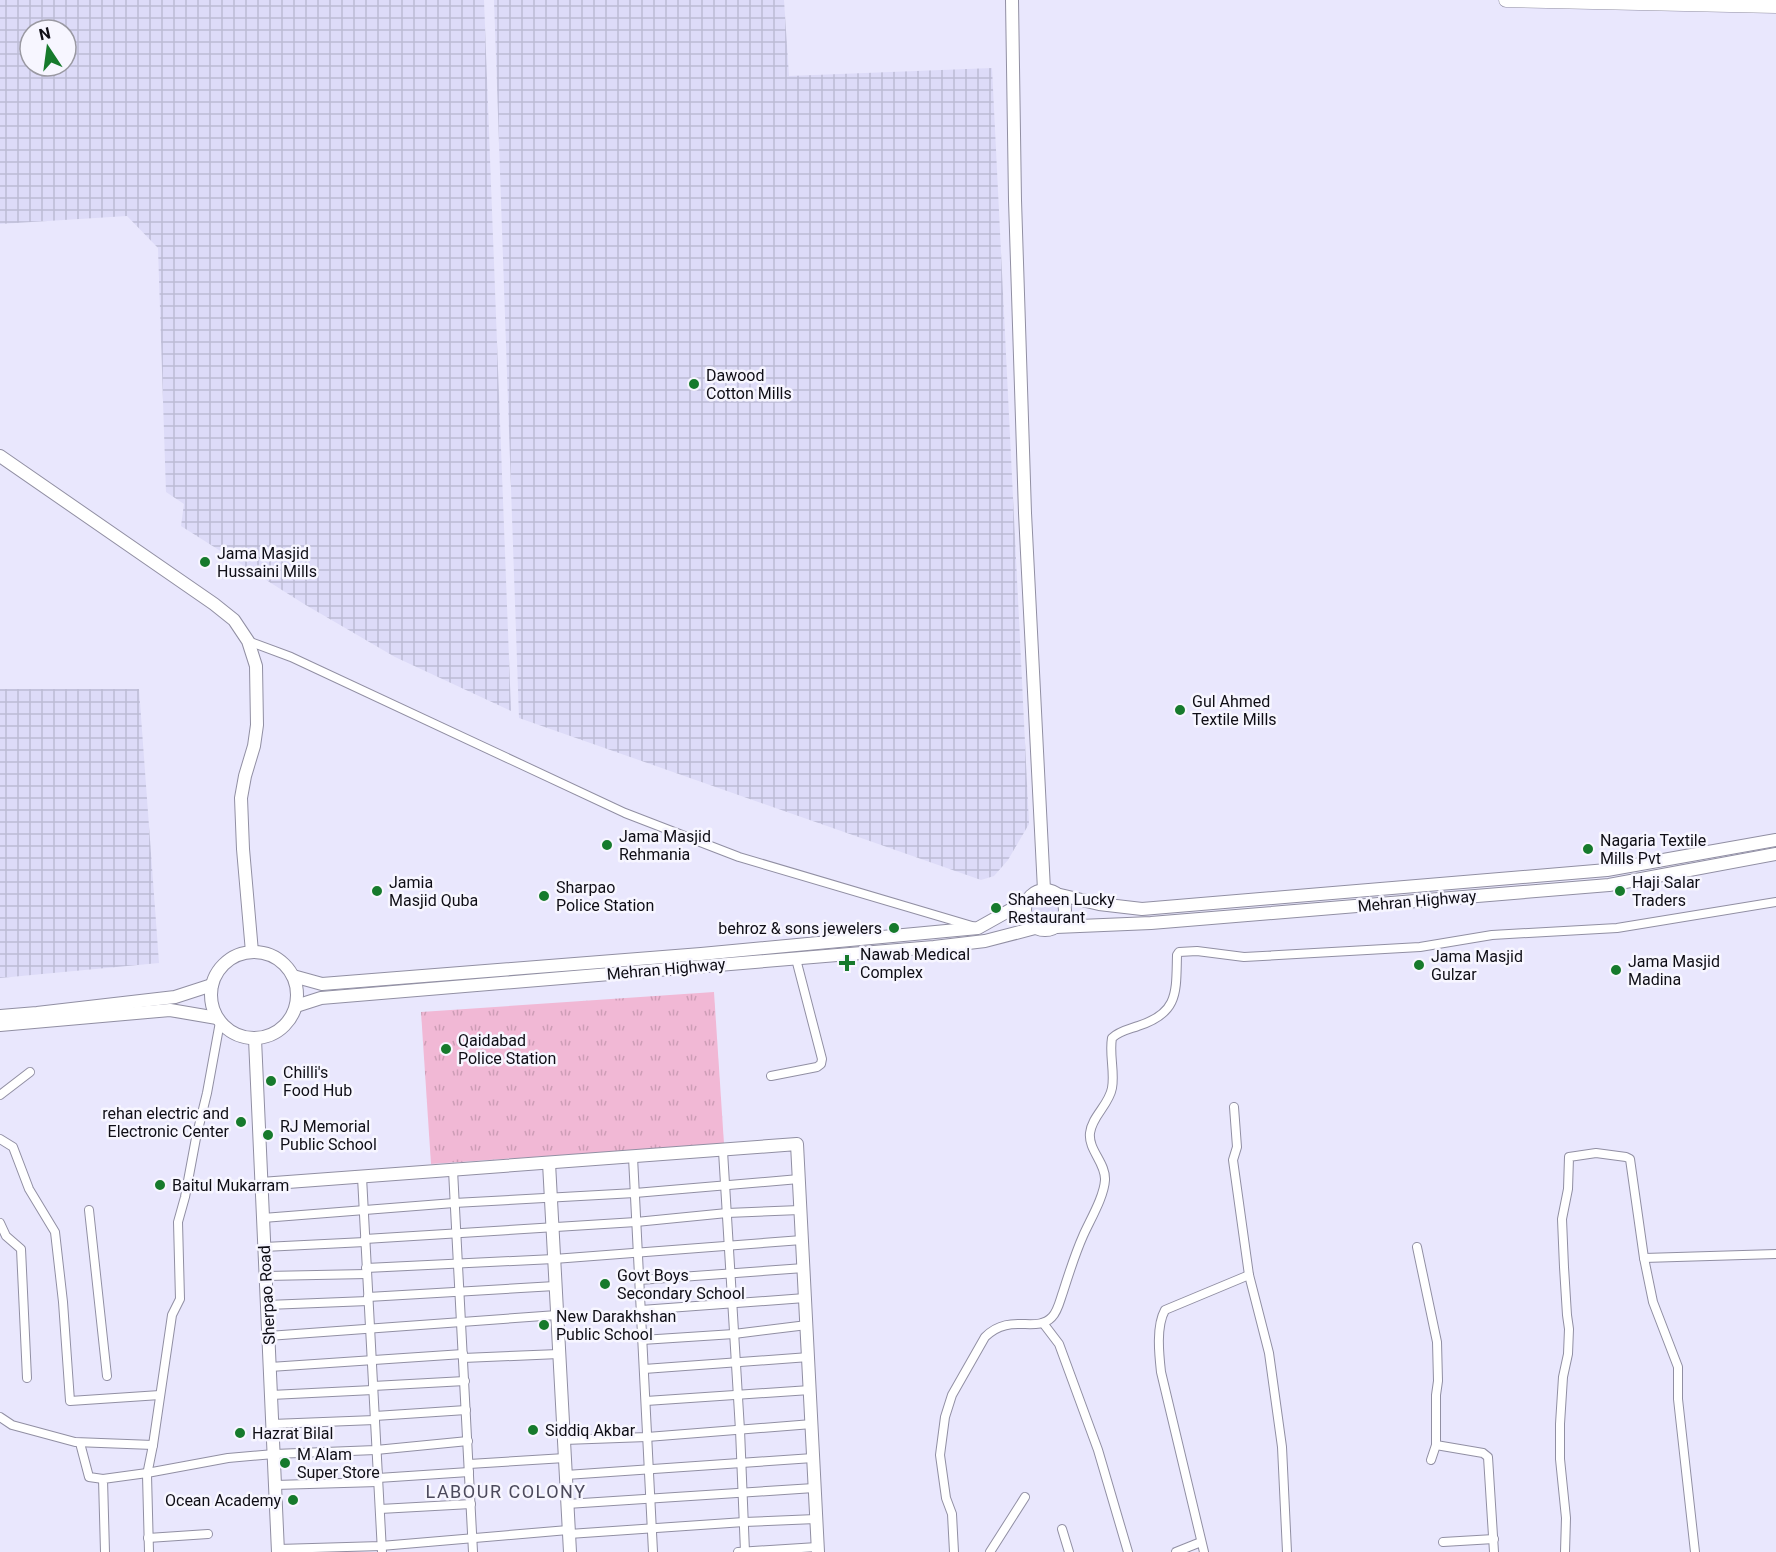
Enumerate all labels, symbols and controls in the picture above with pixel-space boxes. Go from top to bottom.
north arrow [18,18,78,78]
text: N [37,23,52,44]
place label: Dawood Cotton Mills [706,366,792,403]
marker: Dawood Cotton Mills [687,377,701,391]
place label: Jama Masjid Hussaini Mills [217,544,317,581]
marker: Jama Masjid Hussaini Mills [198,555,212,569]
place label: Gul Ahmed Textile Mills [1192,692,1277,729]
marker: Gul Ahmed Textile Mills [1173,703,1187,717]
place label: Jama Masjid Rehmania [619,827,711,864]
place label: Nagaria Textile Mills Pvt [1600,831,1706,868]
marker: Jama Masjid Rehmania [600,838,614,852]
marker: Nagaria Textile Mills Pvt [1581,842,1595,856]
place label: Jamia Masjid Quba [389,873,478,910]
place label: Haji Salar Traders [1632,873,1701,910]
place label: Sharpao Police Station [556,878,654,915]
marker: Jamia Masjid Quba [370,884,384,898]
marker: Haji Salar Traders [1613,884,1627,898]
street label: Mehran Highway [1357,886,1478,916]
marker: Sharpao Police Station [537,889,551,903]
place label: Shaheen Lucky Restaurant [1008,890,1115,927]
marker: Shaheen Lucky Restaurant [989,901,1003,915]
place label: behroz & sons jewelers [718,919,882,938]
marker: behroz & sons jewelers [887,921,901,935]
place label: Nawab Medical Complex [860,945,970,982]
place label: Jama Masjid Gulzar [1431,947,1523,984]
place label: Jama Masjid Madina [1628,952,1720,989]
street label: Mehran Highway [606,954,727,984]
marker: Nawab Medical Complex [838,954,856,972]
marker: Jama Masjid Gulzar [1412,958,1426,972]
marker: Jama Masjid Madina [1609,963,1623,977]
place label: Qaidabad Police Station [458,1031,556,1068]
marker: Qaidabad Police Station [439,1042,453,1056]
place label: Chilli's Food Hub [283,1063,352,1100]
marker: Chilli's Food Hub [264,1074,278,1088]
place label: rehan electric and Electronic Center [102,1104,230,1141]
marker: rehan electric and Electronic Center [234,1115,248,1129]
place label: RJ Memorial Public School [280,1117,377,1154]
marker: RJ Memorial Public School [261,1128,275,1142]
place label: Baitul Mukarram [172,1176,289,1195]
marker: Baitul Mukarram [153,1178,167,1192]
street label: Sherpao Road [255,1245,279,1345]
place label: Govt Boys Secondary School [617,1266,745,1303]
marker: Govt Boys Secondary School [598,1277,612,1291]
place label: New Darakhshan Public School [556,1307,676,1344]
marker: New Darakhshan Public School [537,1318,551,1332]
place label: Siddiq Akbar [545,1421,636,1440]
marker: Siddiq Akbar [526,1423,540,1437]
place label: Hazrat Bilal [252,1424,333,1443]
marker: Hazrat Bilal [233,1426,247,1440]
place label: M Alam Super Store [297,1445,380,1482]
marker: M Alam Super Store [278,1456,292,1470]
district label: LABOUR COLONY [426,1481,586,1502]
place label: Ocean Academy [165,1491,281,1510]
marker: Ocean Academy [286,1493,300,1507]

